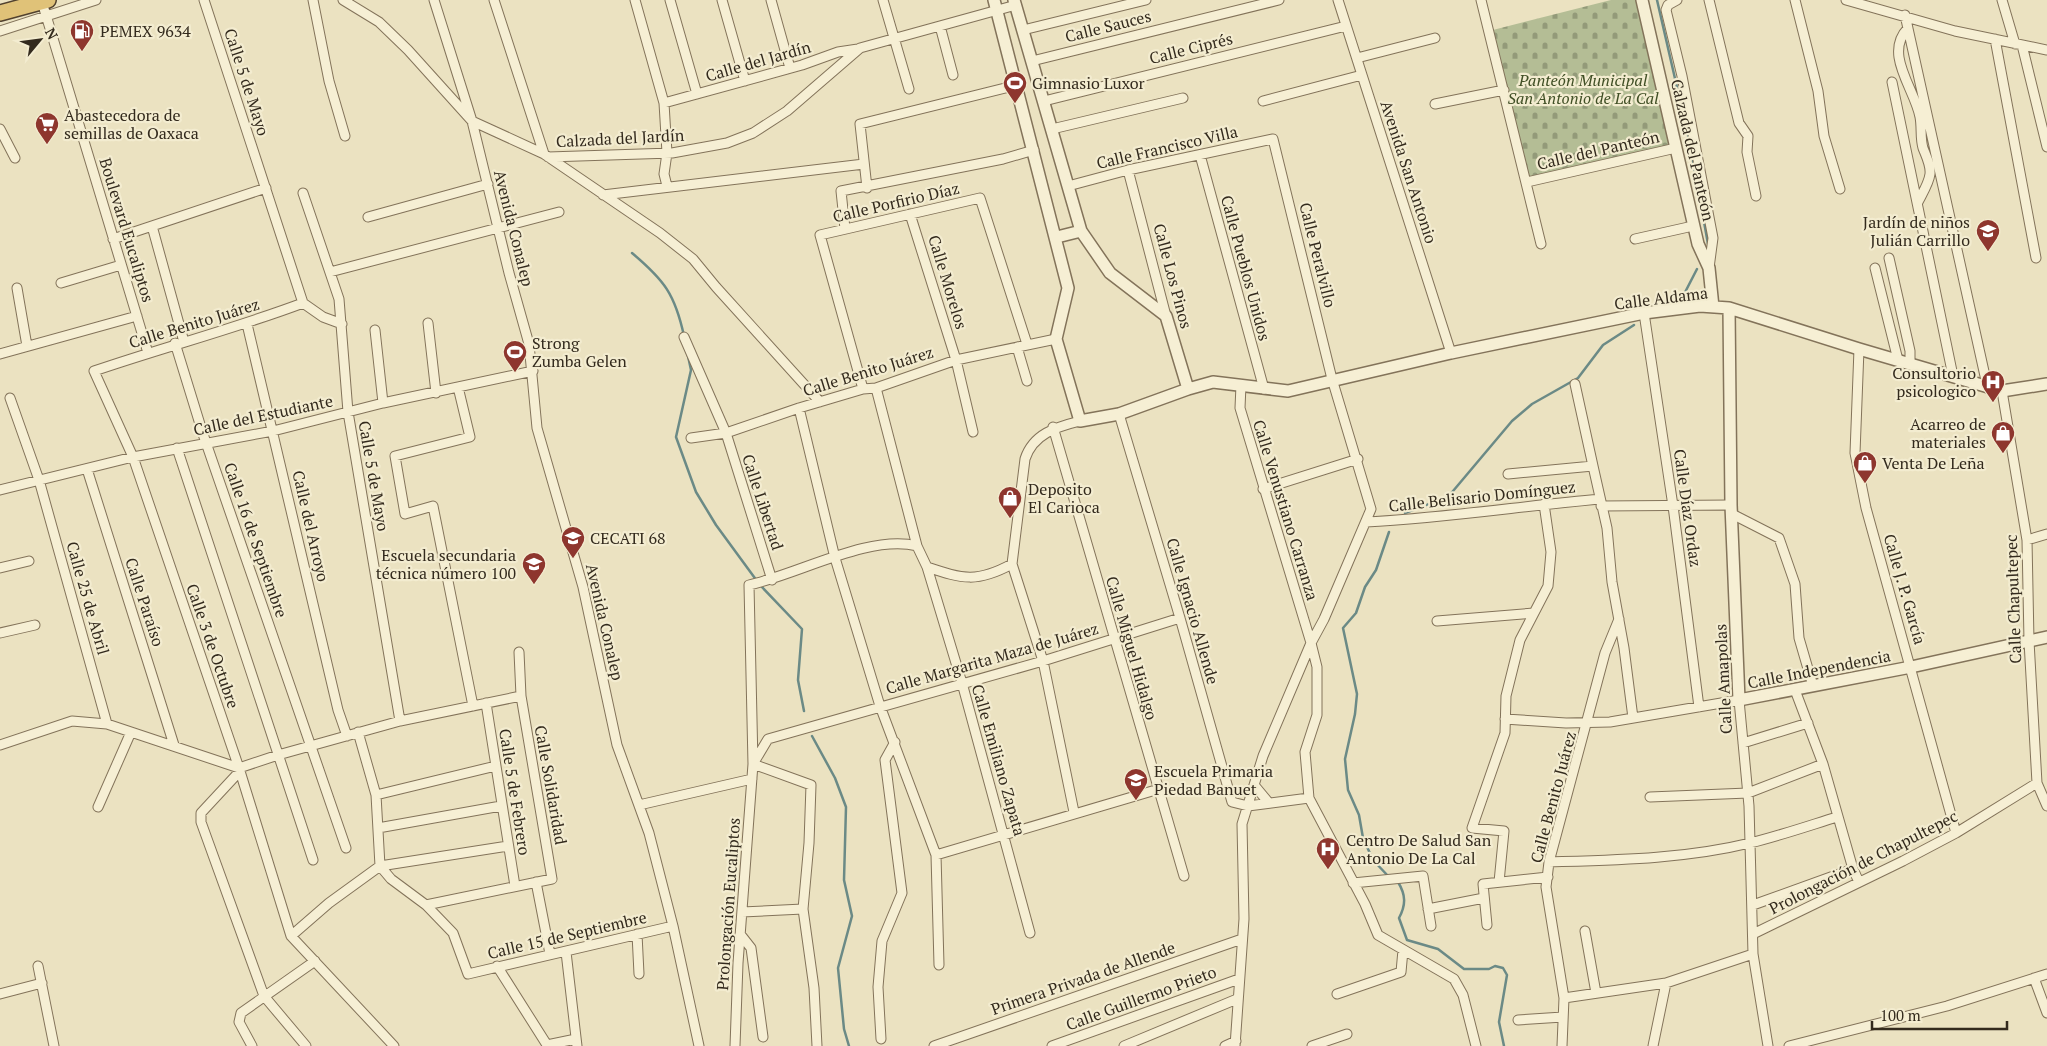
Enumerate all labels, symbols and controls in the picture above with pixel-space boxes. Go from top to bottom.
street label: Calle Sauces [1063,5,1153,47]
north arrow [15,15,65,65]
fuel station icon: PEMEX 9634 [69,18,95,52]
place label: PEMEX 9634 [100,20,191,42]
text: N [41,24,63,43]
street label: Calle 5 de Mayo [219,25,275,139]
street label: Calle Ciprés [1147,27,1235,69]
street label: Calle del Jardín [703,35,814,87]
park label: Panteón Municipal San Antonio de La Cal [1507,69,1659,109]
sports icon: Gimnasio Luxor [1002,70,1028,104]
place label: Gimnasio Luxor [1032,72,1146,94]
street label: Calzada del Panteón [1666,77,1720,224]
street label: Avenida San Antonio [1376,98,1443,246]
place label: Abastecedora de semillas de Oaxaca [64,104,199,144]
supermarket icon: Abastecedora de semillas de Oaxaca [34,111,60,145]
street label: Calle Francisco Villa [1094,120,1240,174]
street label: Calzada del Jardín [555,124,685,152]
street label: Calle del Panteón [1535,125,1662,175]
street label: Boulevard Eucaliptos [95,155,159,305]
street label: Avenida Conalep [489,168,539,288]
street label: Calle Porfirio Díaz [831,177,961,227]
street label: Calle Pueblos Unidos [1216,193,1276,343]
street label: Calle Peralvillo [1294,200,1342,310]
place label: Jardín de niños Julián Carrillo [1863,211,1970,251]
school or university icon: Jardín de niños Julián Carrillo [1975,218,2001,252]
street label: Calle Los Pinos [1148,221,1198,331]
street label: Calle Morelos [923,232,973,332]
street label: Calle Aldama [1613,281,1709,315]
street label: Calle Benito Juárez [126,293,262,353]
place label: Strong Zumba Gelen [532,332,627,372]
sports icon: Strong Zumba Gelen [502,339,528,373]
street label: Calle Benito Juárez [800,341,936,401]
place label: Consultorio psicologico [1892,362,1976,402]
hospital icon: Consultorio psicologico [1980,369,2006,403]
street label: Calle del Estudiante [191,389,335,441]
place label: Acarreo de materiales [1910,413,1986,453]
street label: Calle Venustiano Carranza [1248,417,1324,603]
street label: Calle 5 de Mayo [353,419,395,533]
shop icon: Acarreo de materiales [1990,420,2016,454]
street label: Calle Díaz Ordaz [1669,448,1707,568]
shop icon: Venta De Leña [1852,450,1878,484]
street label: Calle Libertad [737,451,789,553]
place label: Venta De Leña [1882,452,1985,474]
street label: Calle 16 de Septiembre [219,459,293,621]
street label: Calle del Arroyo [287,468,335,584]
street label: Calle Belisario Domínguez [1387,475,1577,517]
place label: Deposito El Carioca [1028,478,1100,518]
shop icon: Deposito El Carioca [997,485,1023,519]
school or university icon: CECATI 68 [560,525,586,559]
place label: CECATI 68 [590,527,666,549]
street label: Calle J. P. García [1879,531,1931,647]
street label: Calle Chapultepec [2000,534,2026,664]
street label: Calle Ignacio Allende [1162,535,1224,687]
street label: Calle 25 de Abril [61,539,115,657]
place label: Escuela secundaria técnica número 100 [376,544,516,584]
school or university icon: Escuela secundaria técnica número 100 [521,551,547,585]
street label: Calle Paraíso [120,555,170,649]
street label: Avenida Conalep [581,562,629,682]
street label: Calle Miguel Hidalgo [1101,574,1163,723]
street label: Calle 3 de Octubre [181,581,245,711]
street label: Calle Margarita Maza de Juárez [883,617,1101,699]
street label: Calle Amapolas [1709,623,1737,735]
street label: Calle Independencia [1746,644,1892,694]
street label: Calle Emiliano Zapata [967,682,1031,838]
street label: Calle Solidaridad [530,724,572,846]
street label: Calle 5 de Febrero [494,727,536,857]
street label: Calle Benito Juárez [1525,729,1581,865]
place label: Escuela Primaria Piedad Banuet [1154,760,1273,800]
school or university icon: Escuela Primaria Piedad Banuet [1123,767,1149,801]
street label: Prolongación de Chapultepec [1765,805,1961,919]
street label: Prolongación Eucaliptos [711,817,745,991]
place label: Centro De Salud San Antonio De La Cal [1346,829,1492,869]
hospital icon: Centro De Salud San Antonio De La Cal [1315,836,1341,870]
street label: Calle 15 de Septiembre [485,906,649,964]
street label: Primera Privada de Allende [988,936,1178,1020]
street label: Calle Guillermo Prieto [1063,960,1219,1035]
scale bar [1872,998,2007,1030]
text: 100 m [1880,1005,1921,1025]

